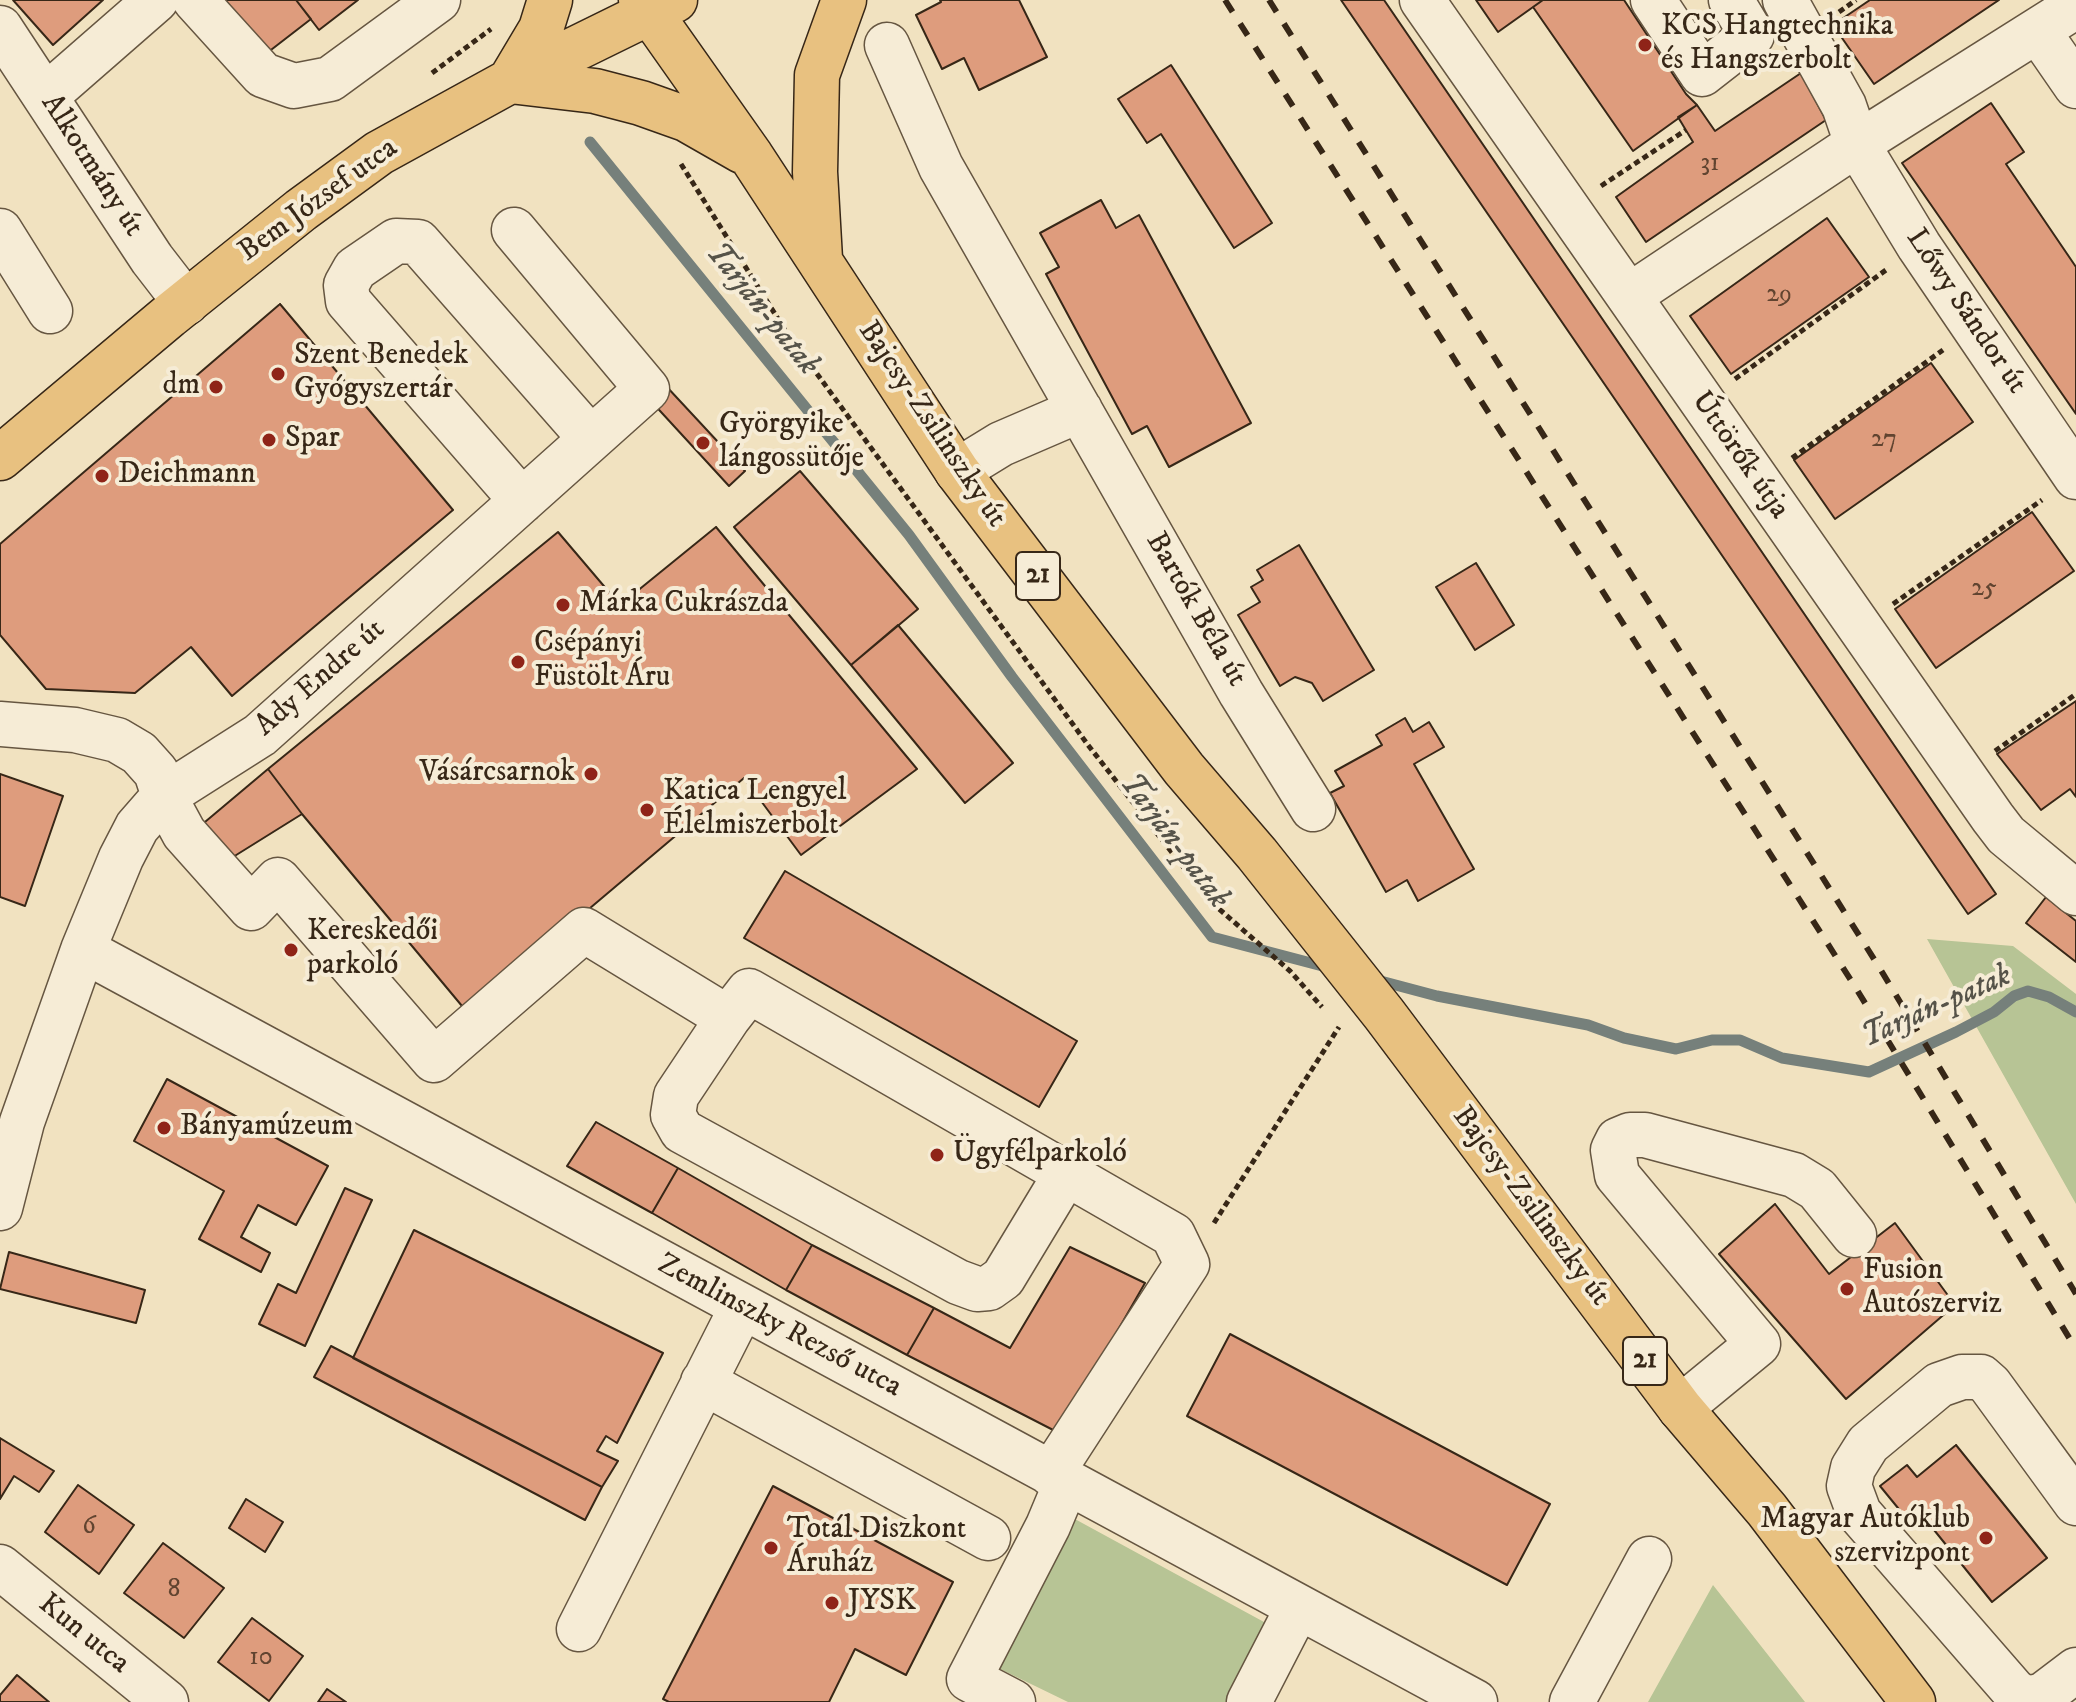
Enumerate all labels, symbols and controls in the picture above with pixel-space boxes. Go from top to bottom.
place label: KCS Hangtechnika és Hangszerbolt [1661,10,1893,80]
marker: KCS Hangtechnika és Hangszerbolt [1636,36,1654,54]
street label: Alkotmány út [32,88,150,244]
street label: Bem József utca [233,131,405,271]
house number: 31 [1700,149,1720,181]
street label: Lőwy Sándor út [1897,223,2033,401]
water label: Tarján-patak [696,236,826,384]
house number: 29 [1766,280,1792,312]
street label: Bajcsy-Zsilinszky út [849,315,1013,535]
place label: Szent Benedek Gyógyszertár [294,339,468,410]
marker: Szent Benedek Gyógyszertár [269,365,287,383]
place label: dm [162,369,200,405]
marker: dm [207,378,225,396]
street label: Úttörők útja [1682,385,1796,527]
place label: Györgyike lángossütője [719,408,864,478]
place label: Spar [285,422,340,458]
house number: 27 [1871,425,1897,457]
marker: Spar [260,431,278,449]
marker: Györgyike lángossütője [694,434,712,452]
place label: Deichmann [118,458,256,494]
marker: Deichmann [93,467,111,485]
street label: Bartók Béla út [1136,527,1254,693]
road number: 21 [1016,552,1060,600]
house number: 25 [1971,574,1997,606]
place label: Márka Cukrászda [579,587,788,623]
marker: Márka Cukrászda [554,596,572,614]
street label: Ady Endre út [249,613,393,745]
place label: Csépányi Füstölt Áru [534,627,670,698]
marker: Csépányi Füstölt Áru [509,653,527,671]
place label: Vásárcsarnok [420,756,575,792]
marker: Vásárcsarnok [582,765,600,783]
water label: Tarján-patak [1109,767,1237,917]
place label: Katica Lengyel Élelmiszerbolt [663,775,847,846]
marker: Katica Lengyel Élelmiszerbolt [638,801,656,819]
place label: Kereskedői parkoló [307,915,438,986]
marker: Kereskedői parkoló [282,941,300,959]
water label: Tarján-patak [1856,958,2018,1058]
street label: Bajcsy-Zsilinszky út [1443,1100,1617,1314]
place label: Bányamúzeum [180,1110,354,1146]
marker: Bányamúzeum [155,1119,173,1137]
place label: Ügyfélparkoló [953,1137,1127,1173]
marker: Ügyfélparkoló [928,1146,946,1164]
street label: Zemlinszky Rezső utca [651,1247,907,1407]
place label: Fusion Autószerviz [1863,1254,2002,1324]
marker: Fusion Autószerviz [1838,1280,1856,1298]
road number: 21 [1623,1337,1667,1385]
place label: Magyar Autóklub szervizpont [1760,1503,1970,1574]
house number: 6 [82,1512,96,1544]
place label: Totál Diszkont Áruház [787,1513,966,1584]
marker: Magyar Autóklub szervizpont [1977,1529,1995,1547]
marker: Totál Diszkont Áruház [762,1539,780,1557]
house number: 8 [167,1575,181,1607]
place label: JYSK [848,1585,916,1621]
street label: Kun utca [30,1587,136,1683]
marker: JYSK [823,1594,841,1612]
house number: 10 [249,1643,273,1675]

